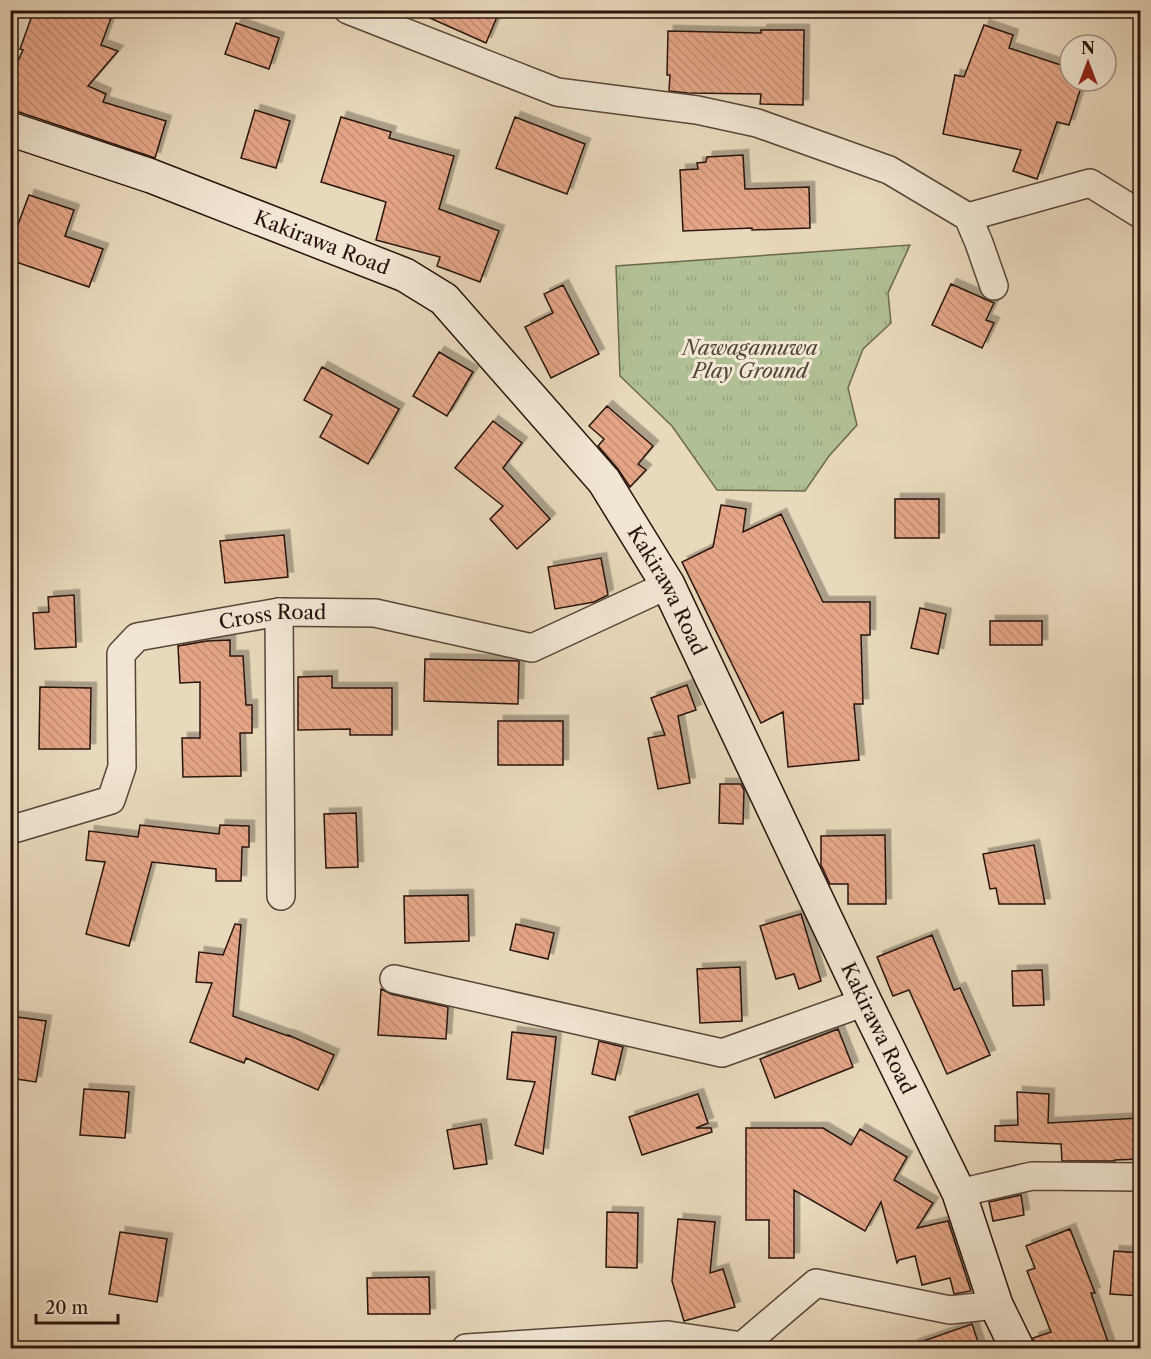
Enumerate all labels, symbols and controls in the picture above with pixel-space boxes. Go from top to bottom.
north arrow [1058,33,1118,93]
text: N [1081,38,1095,58]
street label: Kakirawa Road [251,205,393,280]
park label: Nawagamuwa Play Ground [680,336,818,383]
street label: Kakirawa Road [623,522,711,659]
street label: Cross Road [217,600,327,634]
street label: Kakirawa Road [836,959,920,1098]
scale bar [36,1287,118,1325]
text: 20 m [45,1297,89,1319]

